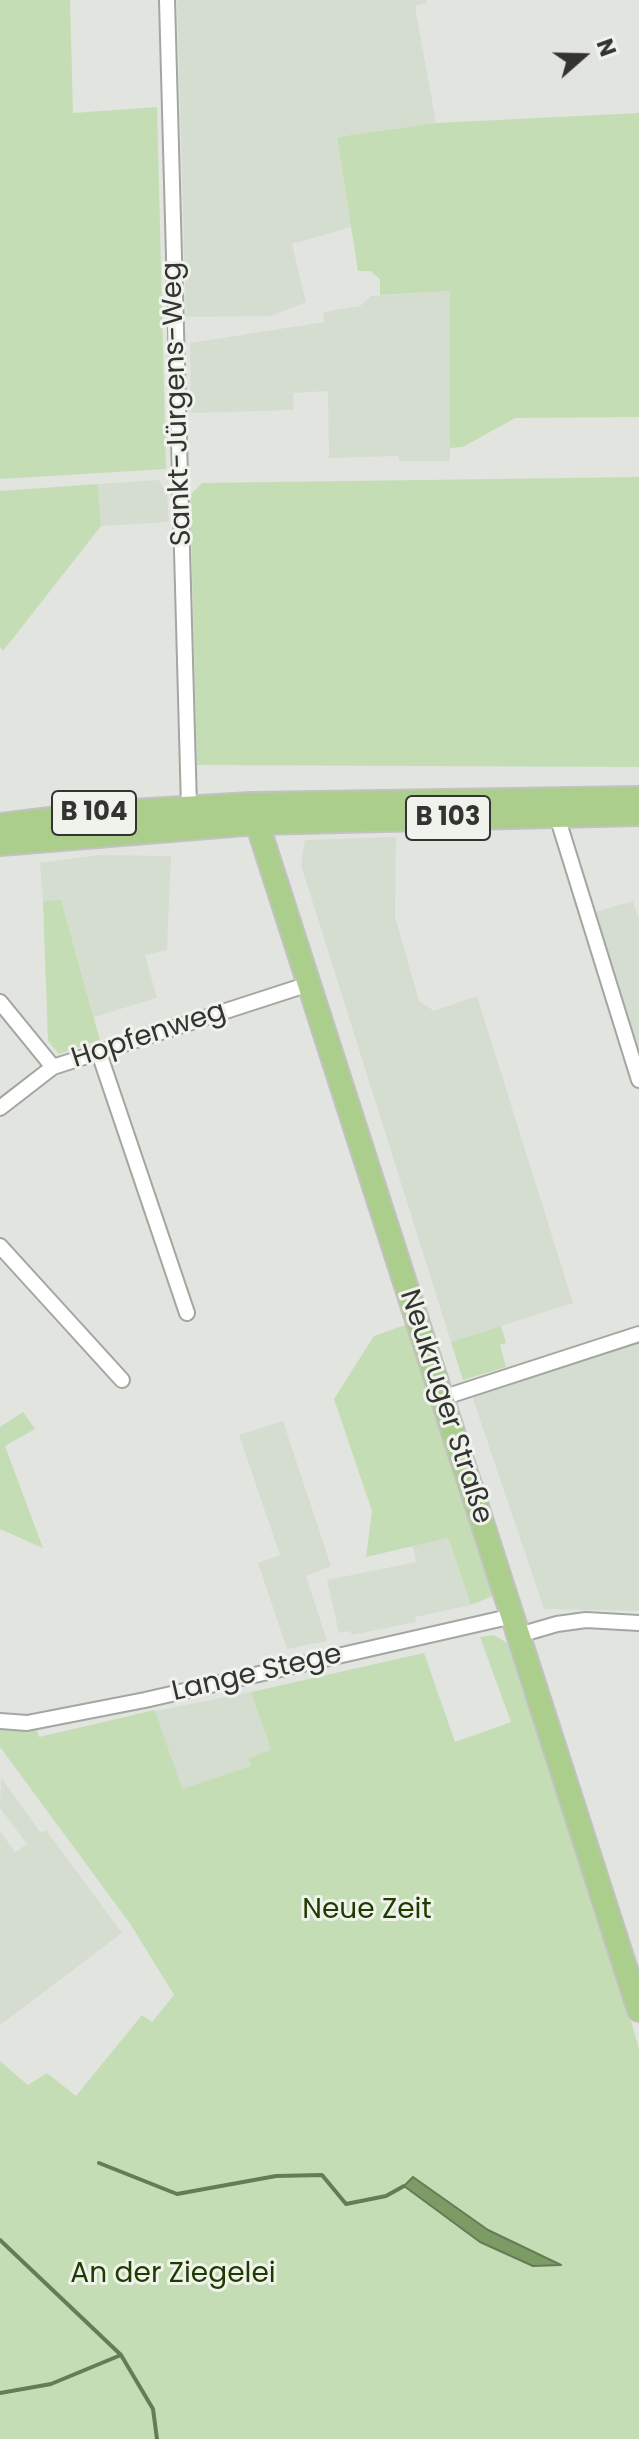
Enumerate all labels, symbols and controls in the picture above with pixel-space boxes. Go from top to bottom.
north arrow [543,16,623,96]
text: N [589,35,623,61]
street label: Sankt-Jürgens-Weg [156,261,200,547]
road number: B 104 [52,791,136,835]
road number: B 103 [406,796,490,840]
street label: Hopfenweg [68,995,230,1077]
street label: Neukruger Straße [391,1286,499,1528]
street label: Lange Stege [169,1638,345,1710]
park label: Neue Zeit [302,1894,432,1928]
park label: An der Ziegelei [70,2258,276,2292]

